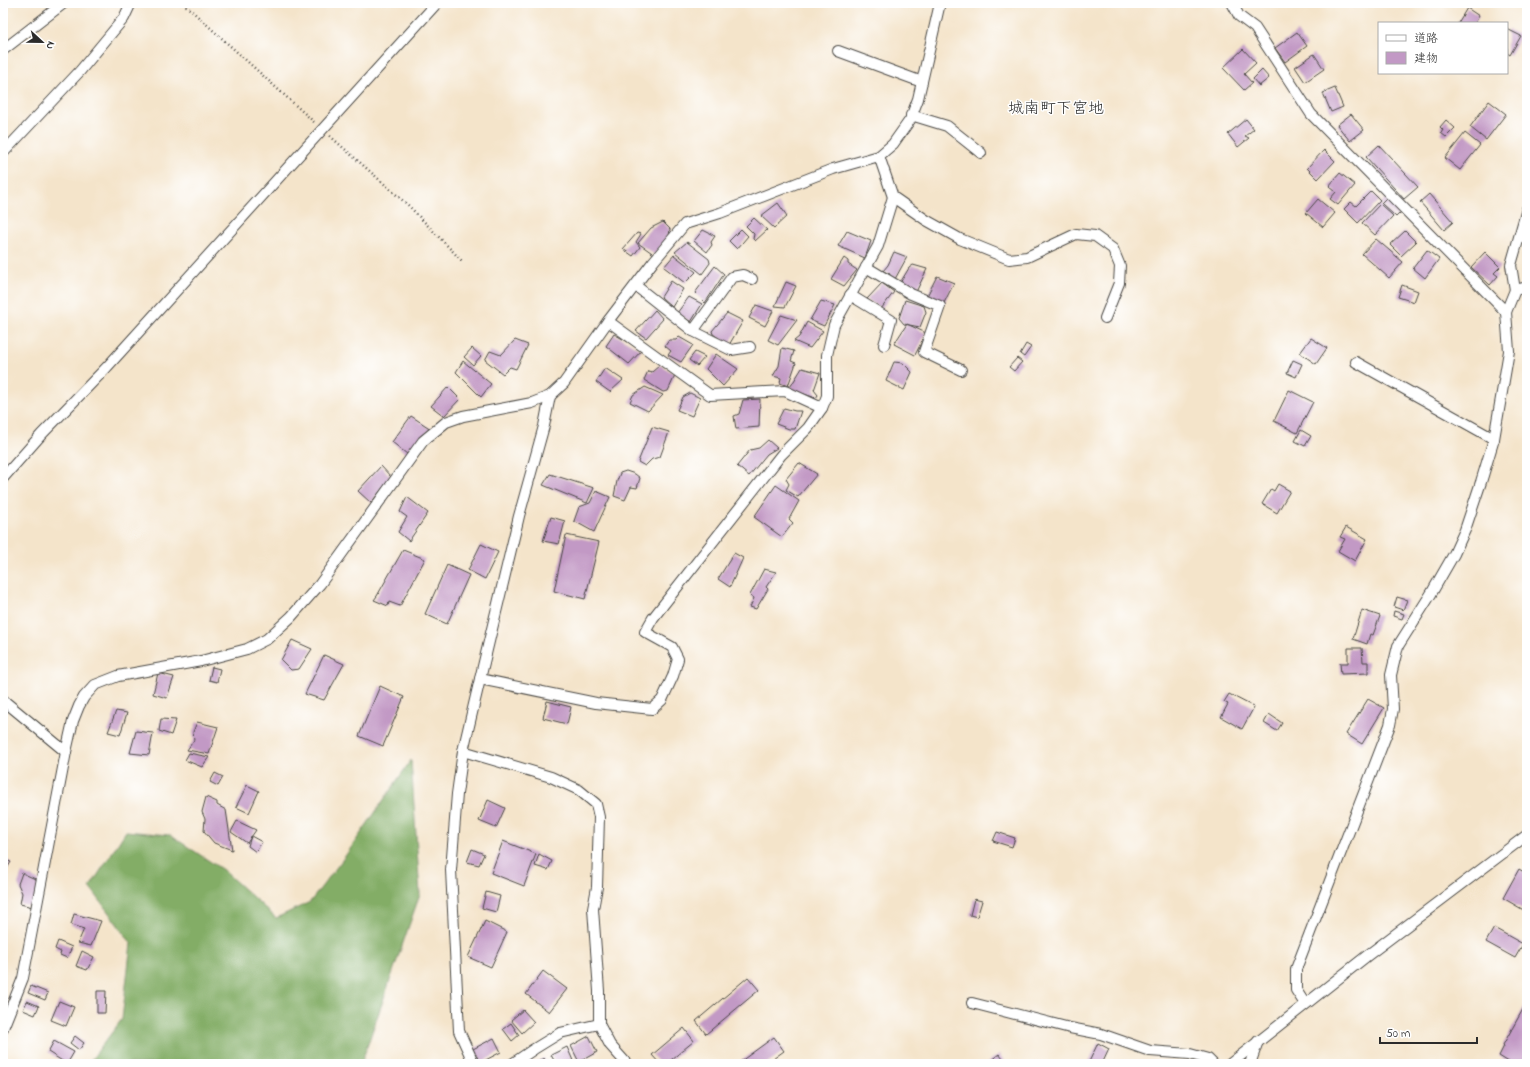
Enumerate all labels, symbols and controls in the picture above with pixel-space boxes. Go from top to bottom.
north arrow [22,22,62,62]
legend [1378,22,1508,74]
text: 道路 [1414,30,1438,48]
text: N [42,39,59,52]
text: 建物 [1414,50,1438,68]
district label: 城南町下宮地 [1008,97,1104,121]
scale bar [1380,1019,1477,1045]
text: 50 m [1386,1025,1410,1043]

